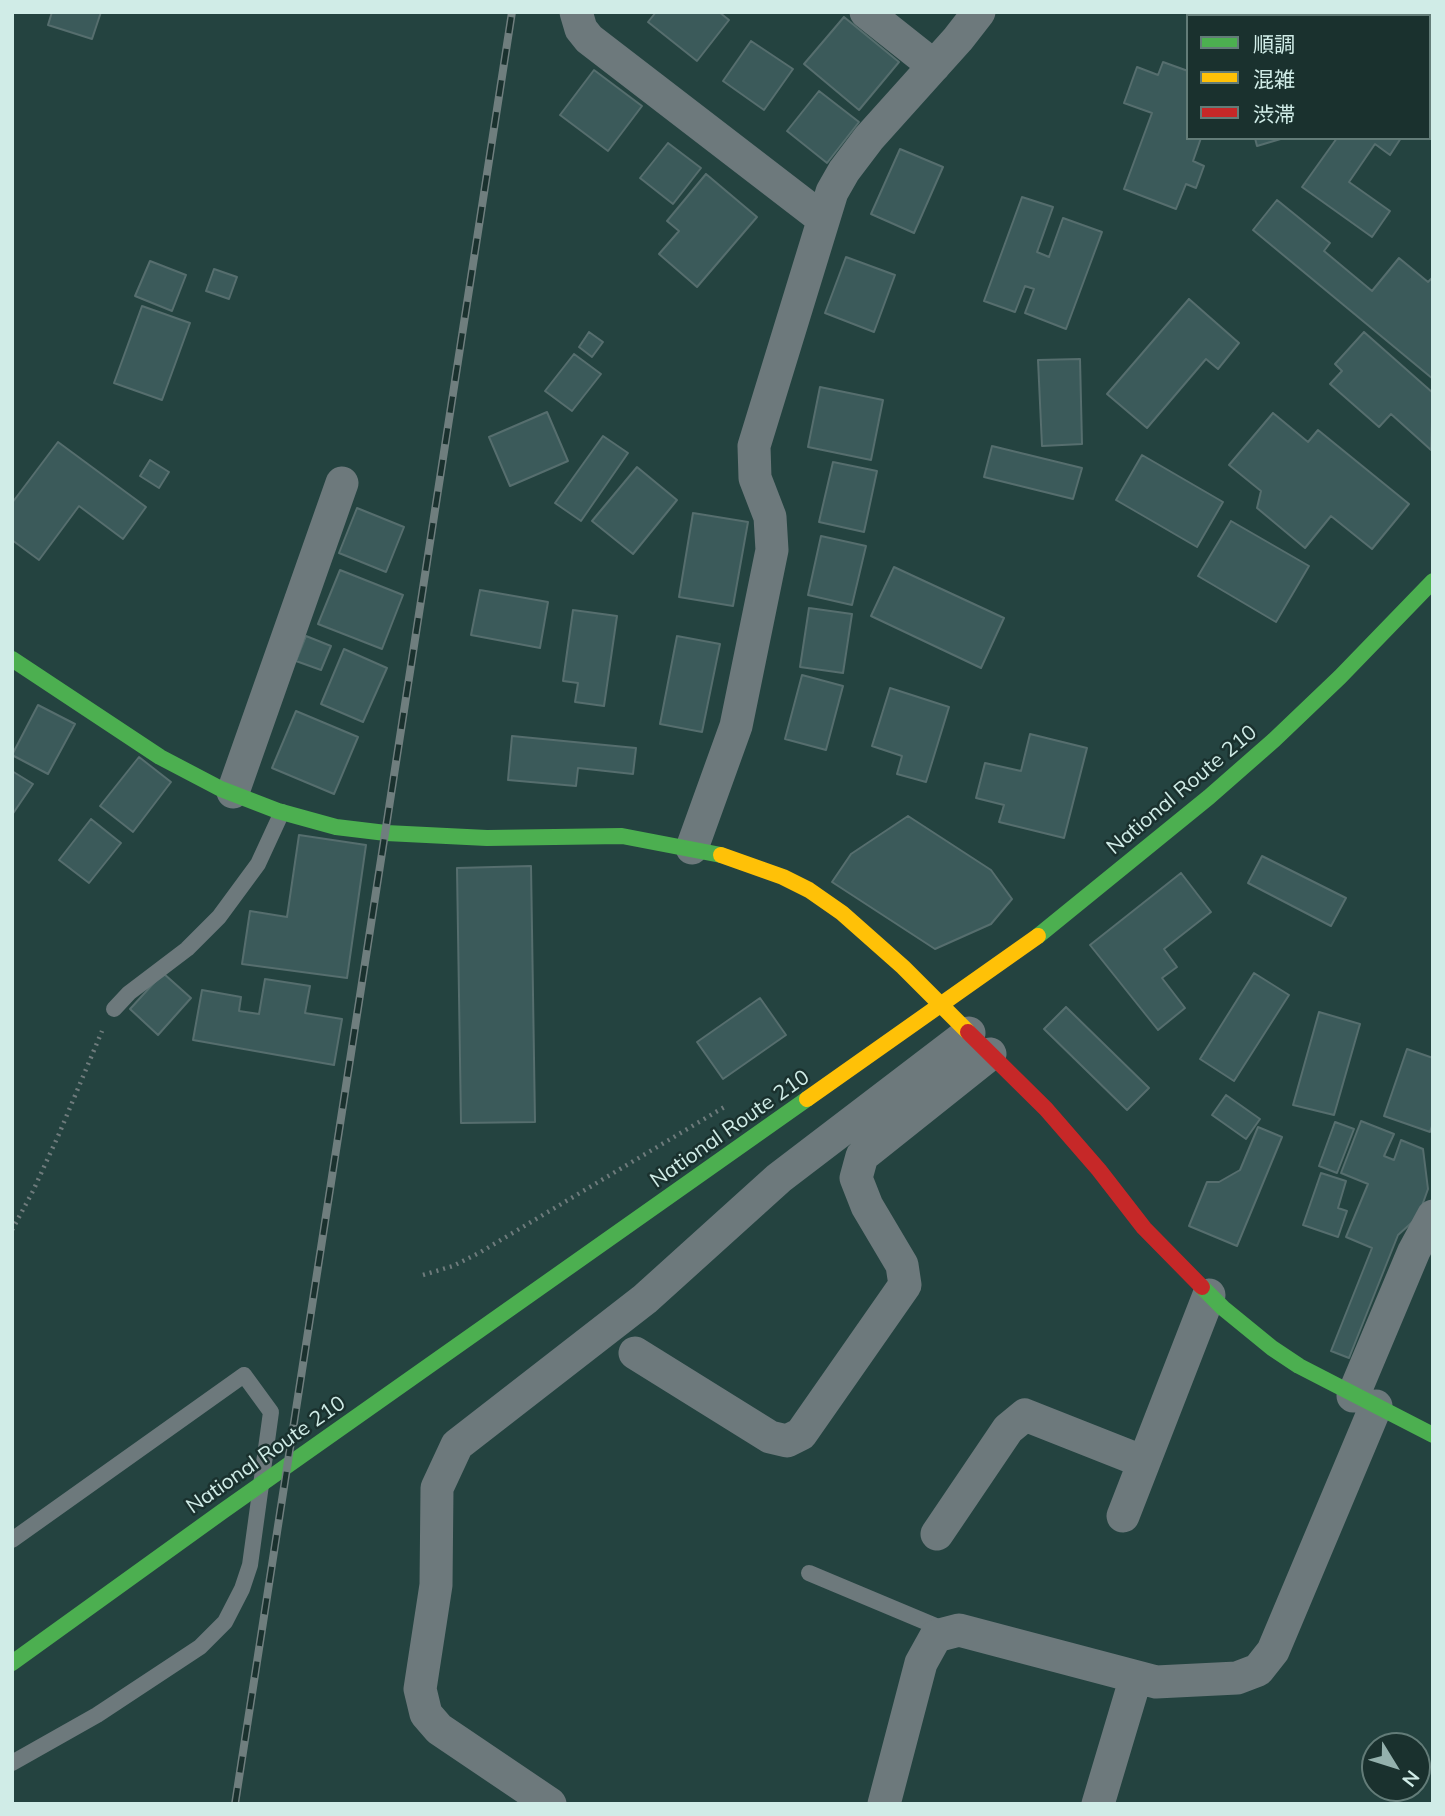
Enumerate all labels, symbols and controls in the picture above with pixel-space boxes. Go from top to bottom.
legend [1186,14,1431,140]
text: 順調 [1253,31,1295,57]
text: 混雑 [1253,66,1295,92]
text: 渋滞 [1253,101,1295,127]
street label: National Route 210 [1102,720,1262,860]
street label: National Route 210 [646,1065,814,1193]
street label: National Route 210 [182,1391,350,1519]
north arrow [1361,1732,1431,1802]
text: N [1397,1766,1425,1792]

